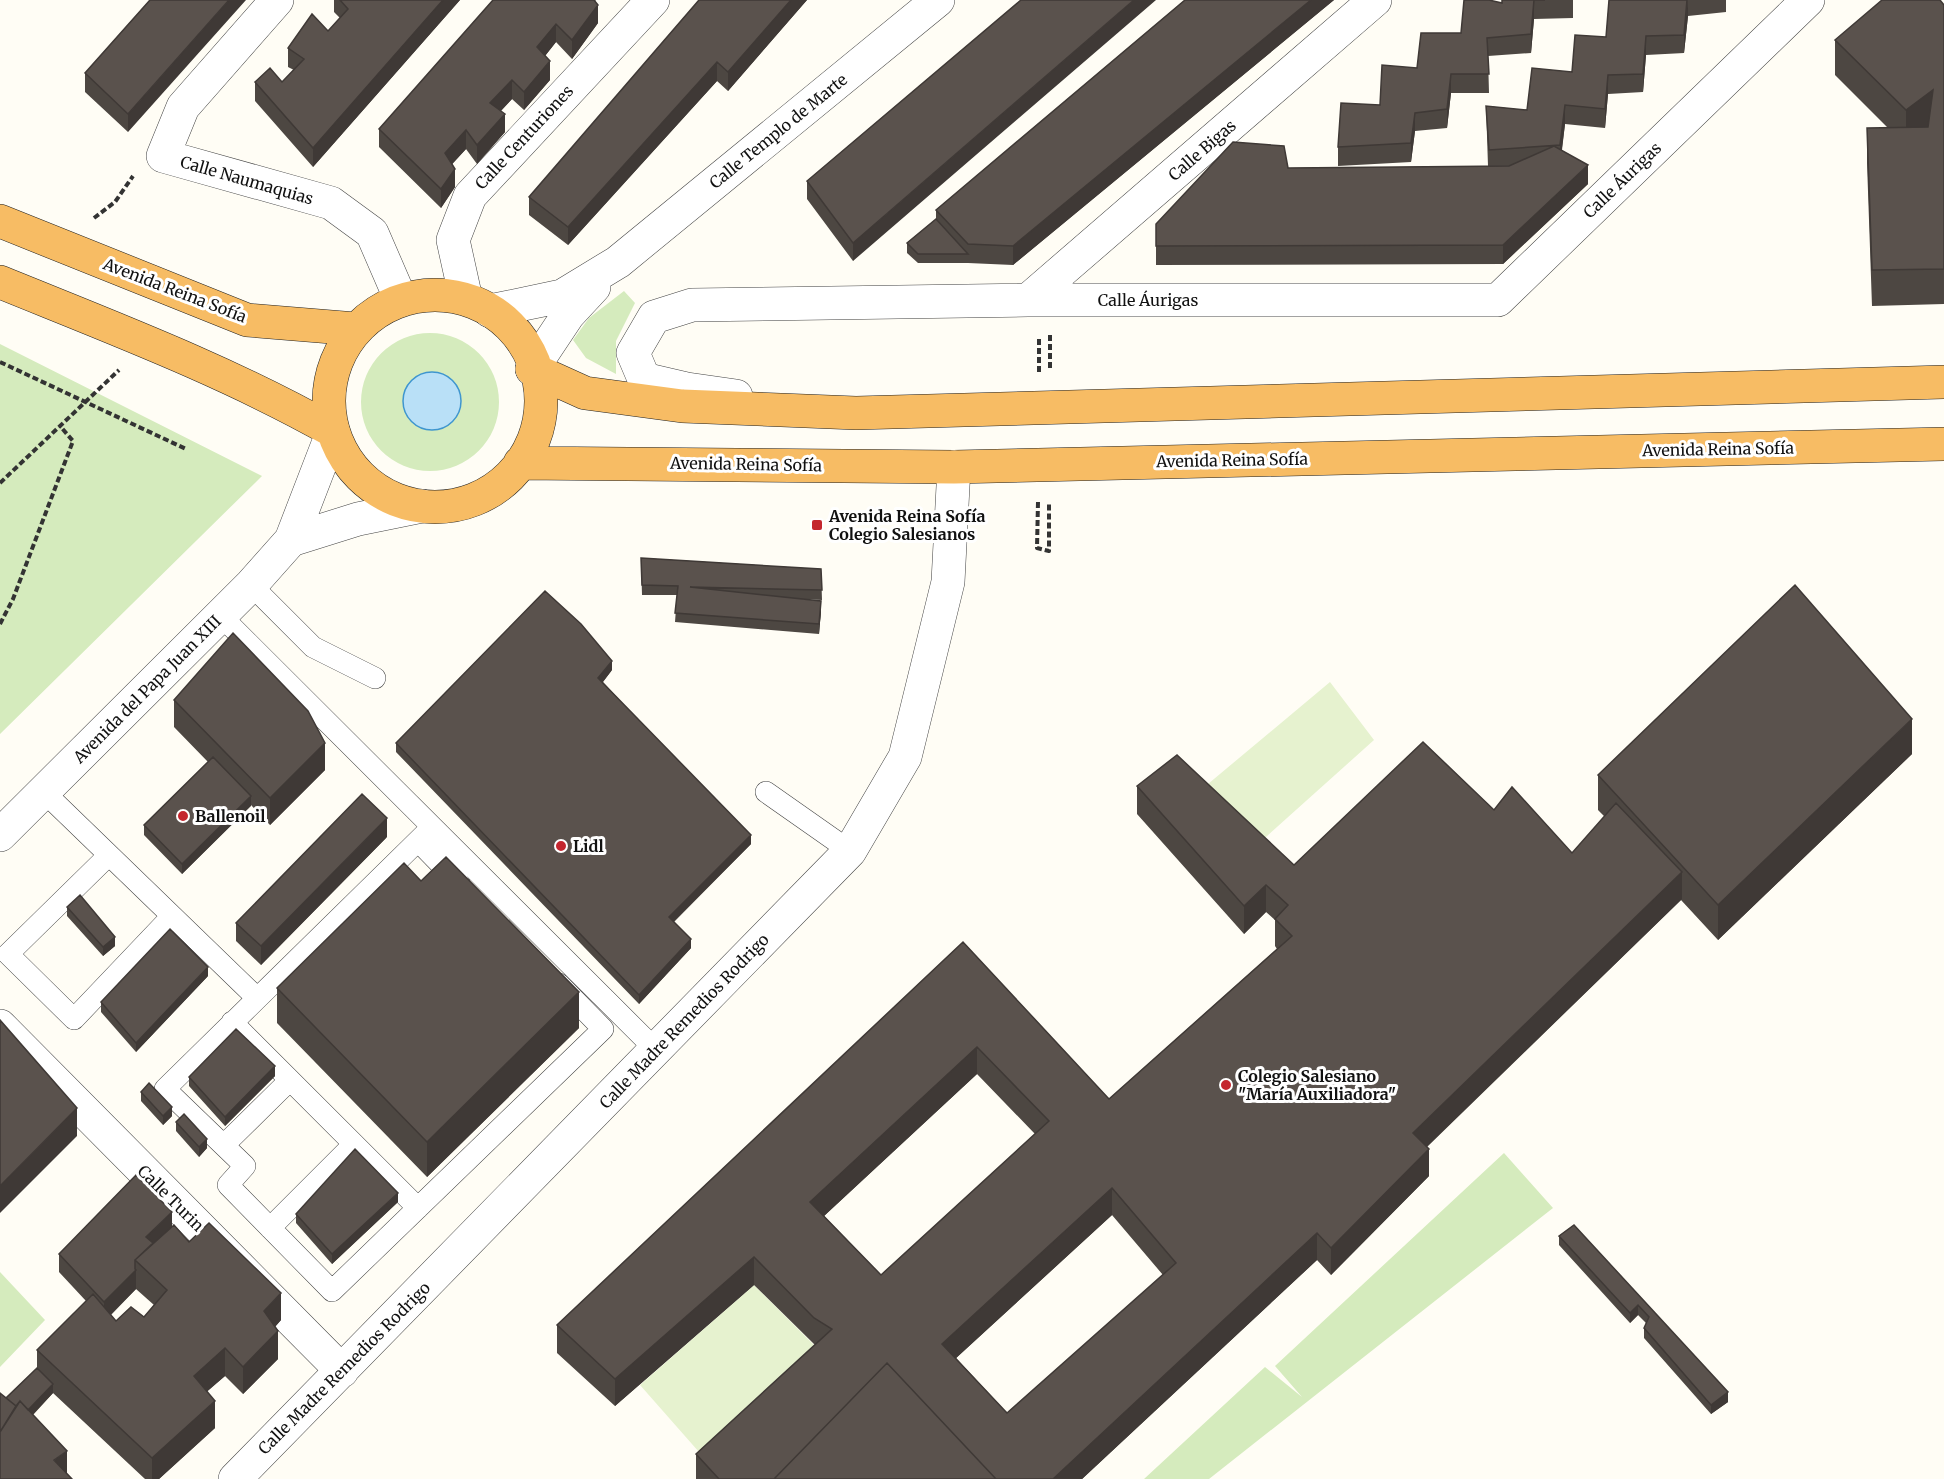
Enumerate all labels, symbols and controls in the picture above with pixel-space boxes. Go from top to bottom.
street label: Calle Templo de Marte [705,69,851,193]
street label: Calle Centuriones [471,81,577,193]
street label: Calle Bigas [1164,115,1240,185]
street label: Calle Áurigas [1579,138,1665,222]
street label: Calle Naumaquias [178,151,316,209]
street label: Avenida Reina Sofía [100,253,250,327]
street label: Calle Áurigas [1098,290,1198,310]
street label: Avenida Reina Sofía [1641,438,1795,460]
street label: Avenida Reina Sofía [1155,449,1309,471]
street label: Avenida Reina Sofía [669,453,823,475]
place label: Avenida Reina Sofía Colegio Salesianos [828,506,985,544]
marker: Avenida Reina Sofía Colegio Salesianos [810,518,824,532]
street label: Avenida del Papa Juan XIII [68,611,225,768]
place label: Ballenoil [195,806,266,826]
marker: Ballenoil [176,809,190,823]
place label: Lidl [573,836,604,856]
marker: Lidl [554,839,568,853]
street label: Calle Madre Remedios Rodrigo [595,929,773,1113]
place label: Colegio Salesiano "María Auxiliadora" [1238,1066,1396,1104]
marker: Colegio Salesiano "María Auxiliadora" [1219,1078,1233,1092]
street label: Calle Turin [134,1161,209,1236]
street label: Calle Madre Remedios Rodrigo [254,1278,434,1458]

